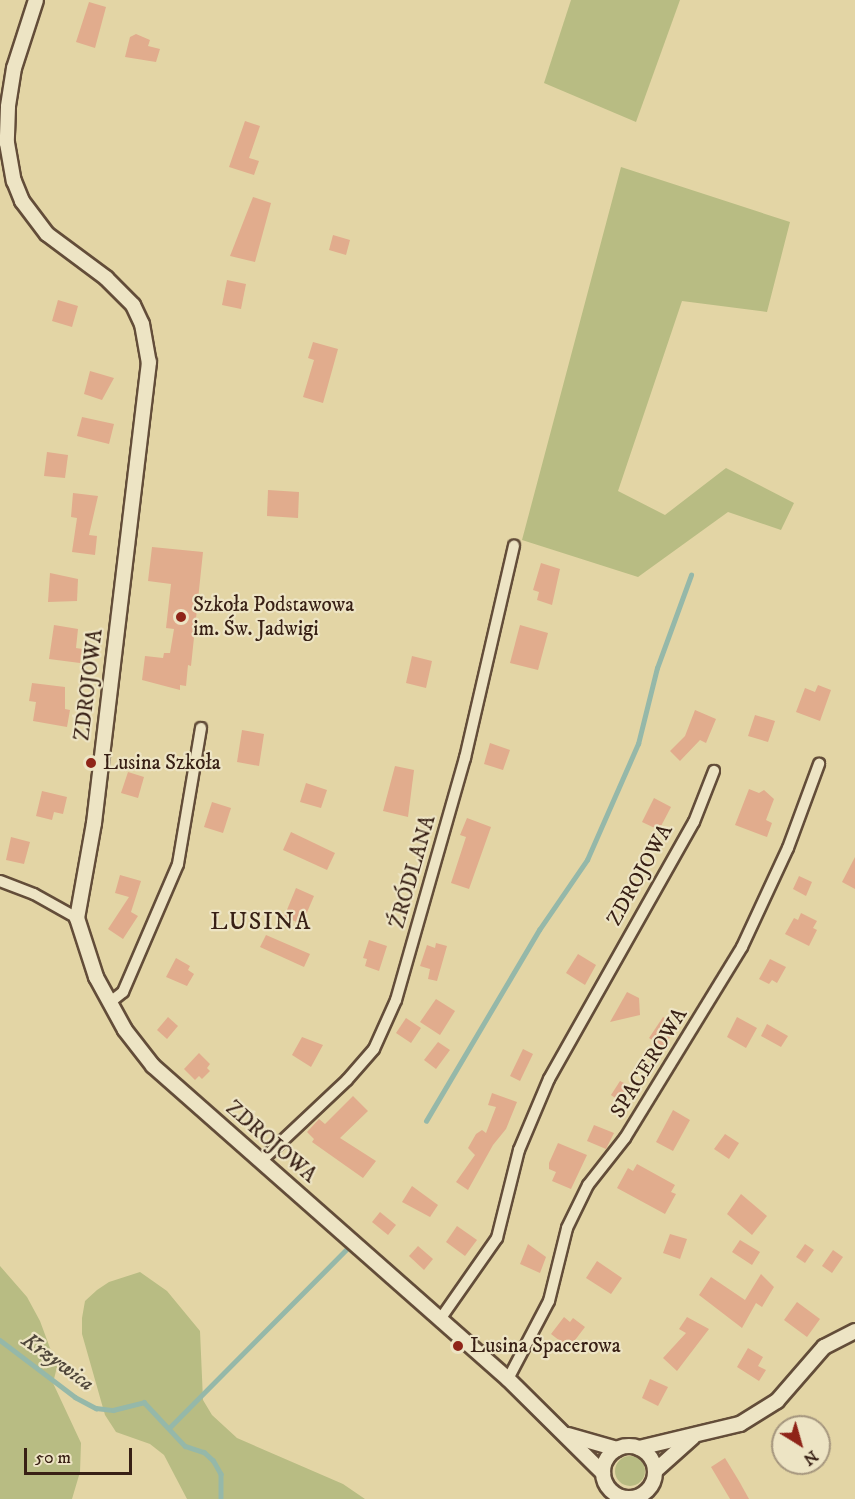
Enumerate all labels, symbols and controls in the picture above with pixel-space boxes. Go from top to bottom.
place label: Szkoła Podstawowa im. Św. Jadwigi [193,592,354,642]
marker: Szkoła Podstawowa im. Św. Jadwigi [174,610,188,624]
street label: ZDROJOWA [70,628,108,742]
place label: Lusina Szkoła [103,750,221,776]
marker: Lusina Szkoła [84,756,98,770]
street label: ŹRÓDLANA [385,813,441,931]
street label: ZDROJOWA [602,820,678,930]
district label: LUSINA [210,909,312,937]
street label: SPACEROWA [605,1003,693,1123]
street label: ZDROJOWA [220,1096,322,1188]
water label: Krzywica [17,1327,99,1397]
place label: Lusina Spacerowa [470,1333,621,1359]
marker: Lusina Spacerowa [451,1339,465,1353]
north arrow [771,1415,831,1475]
scale bar [27,1436,135,1474]
text: N [799,1446,822,1470]
text: 50 m [35,1447,71,1469]

